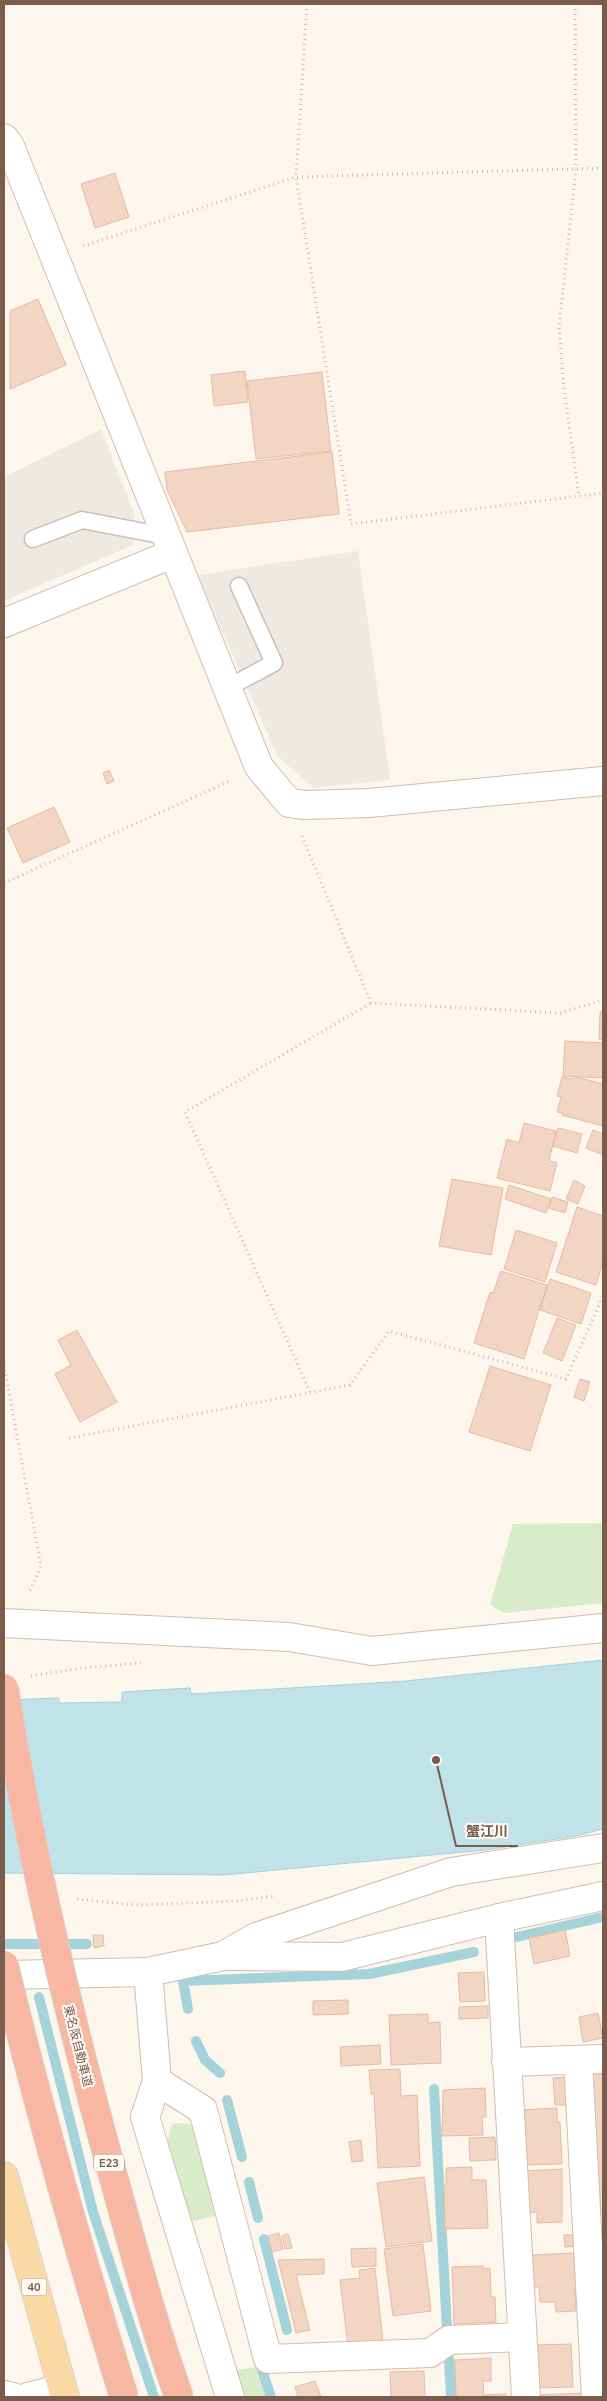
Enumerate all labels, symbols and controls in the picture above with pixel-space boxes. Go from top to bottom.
callout: 蟹江川 [456,1817,518,1846]
text: 蟹江川 [466,1822,508,1841]
street label: 東名阪自動車道 [60,2003,96,2089]
road number: E23 [94,2154,124,2172]
road number: 40 [22,2278,46,2296]

